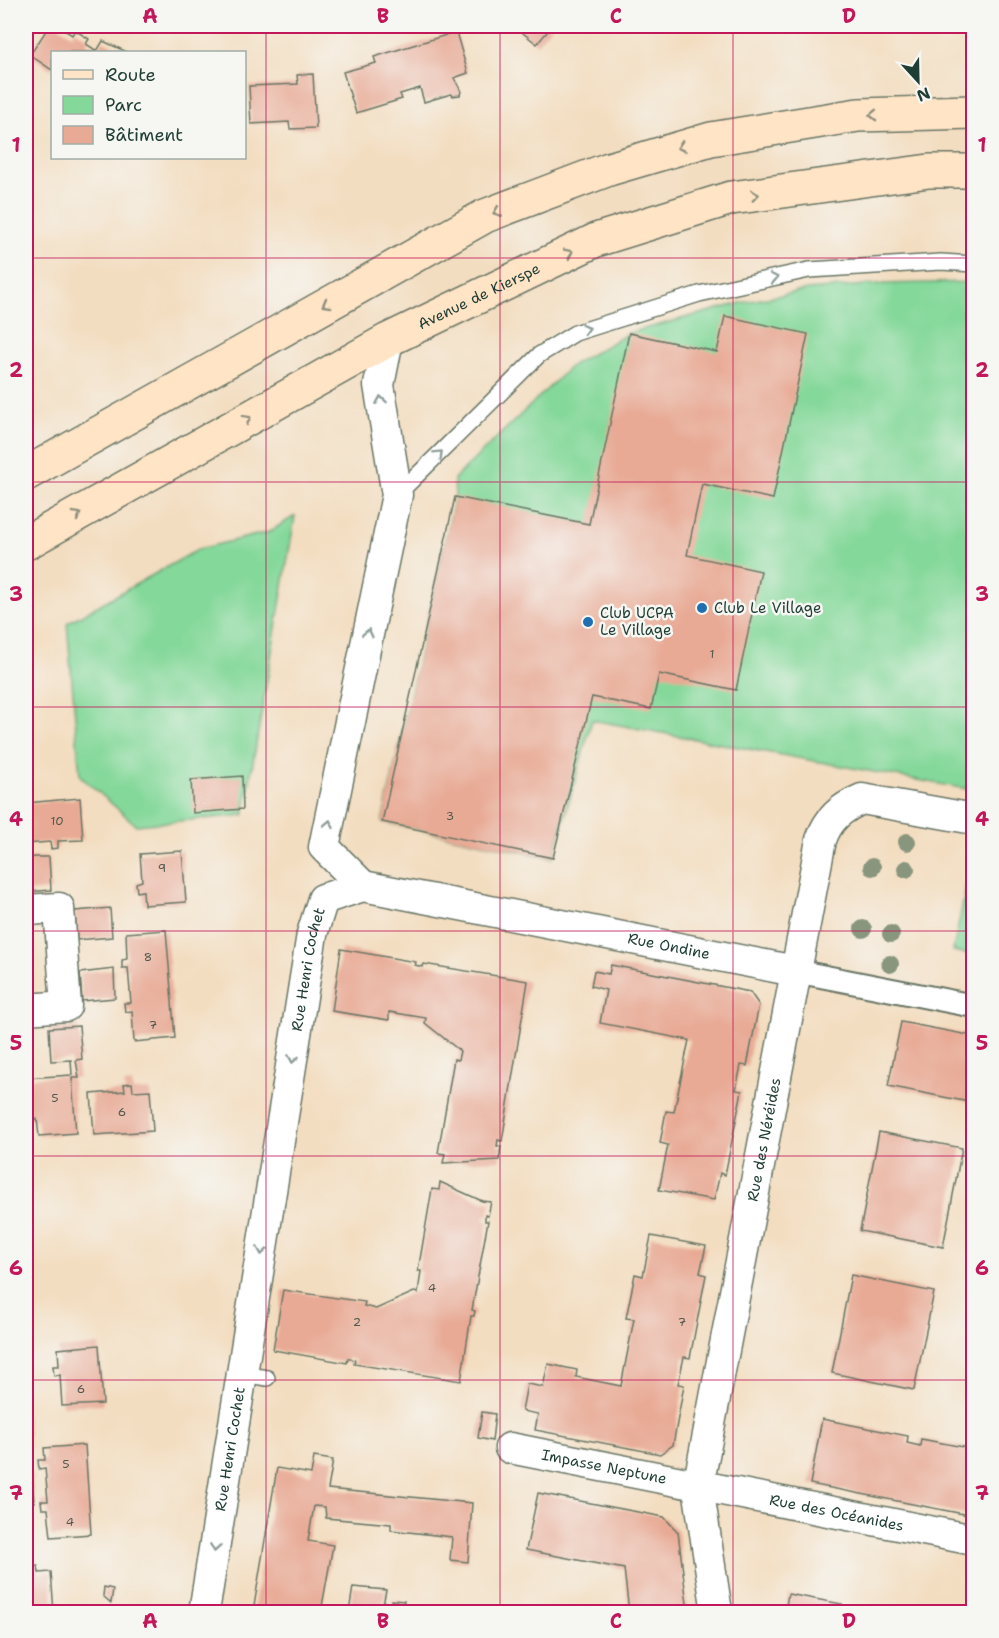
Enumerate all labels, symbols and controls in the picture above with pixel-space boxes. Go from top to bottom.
text: A [142,3,158,29]
text: B [377,3,389,29]
text: C [610,3,622,29]
text: D [842,3,856,29]
legend [51,51,246,159]
north arrow [888,51,948,111]
text: Route [105,63,156,87]
text: N [914,82,933,107]
text: Parc [105,93,142,117]
one-way arrow [869,108,878,121]
text: Bâtiment [105,123,183,147]
text: 1 [11,132,21,158]
text: 1 [977,132,987,158]
one-way arrow [676,140,687,152]
one-way arrow [750,190,759,202]
one-way arrow [492,204,503,217]
one-way arrow [563,249,574,261]
street label: Avenue de Kierspe [415,258,543,334]
one-way arrow [769,272,779,285]
one-way arrow [322,297,332,308]
one-way arrow [580,324,591,336]
text: 2 [9,357,23,383]
text: 2 [975,357,989,383]
one-way arrow [375,395,388,405]
one-way arrow [241,415,251,427]
one-way arrow [431,450,442,461]
one-way arrow [70,511,81,522]
text: 3 [9,581,23,607]
text: 3 [975,581,989,607]
place label: Club Le Village [714,598,821,618]
marker: Club Le Village [695,601,709,615]
place label: Club UCPA Le Village [600,603,674,640]
marker: Club UCPA Le Village [581,615,595,629]
one-way arrow [361,628,374,638]
house number: 1 [709,646,715,662]
text: 4 [9,806,23,832]
text: 4 [975,806,989,832]
house number: 3 [446,808,454,824]
house number: 10 [50,813,64,829]
one-way arrow [322,819,335,829]
house number: 9 [158,860,166,876]
street label: Rue Henri Cochet [287,905,330,1033]
street label: Rue Ondine [626,928,712,964]
house number: 8 [144,949,152,965]
house number: 7 [149,1017,157,1033]
text: 5 [10,1030,22,1056]
text: 5 [976,1030,988,1056]
one-way arrow [287,1054,299,1063]
street label: Rue des Néréides [742,1076,786,1203]
house number: 5 [51,1090,59,1106]
house number: 6 [118,1104,126,1120]
one-way arrow [257,1247,269,1256]
text: 6 [9,1255,23,1281]
text: 6 [975,1255,989,1281]
house number: 4 [428,1280,436,1296]
house number: 2 [353,1314,361,1330]
house number: 7 [678,1314,686,1330]
house number: 6 [77,1381,85,1397]
street label: Rue Henri Cochet [210,1385,250,1513]
street label: Impasse Neptune [540,1445,668,1489]
house number: 5 [62,1456,70,1472]
text: 7 [9,1480,23,1506]
text: 7 [975,1480,989,1506]
street label: Rue des Océanides [768,1490,906,1536]
house number: 4 [66,1514,74,1530]
one-way arrow [209,1543,221,1552]
text: A [142,1608,158,1634]
text: B [377,1608,389,1634]
text: C [610,1608,622,1634]
text: D [842,1608,856,1634]

